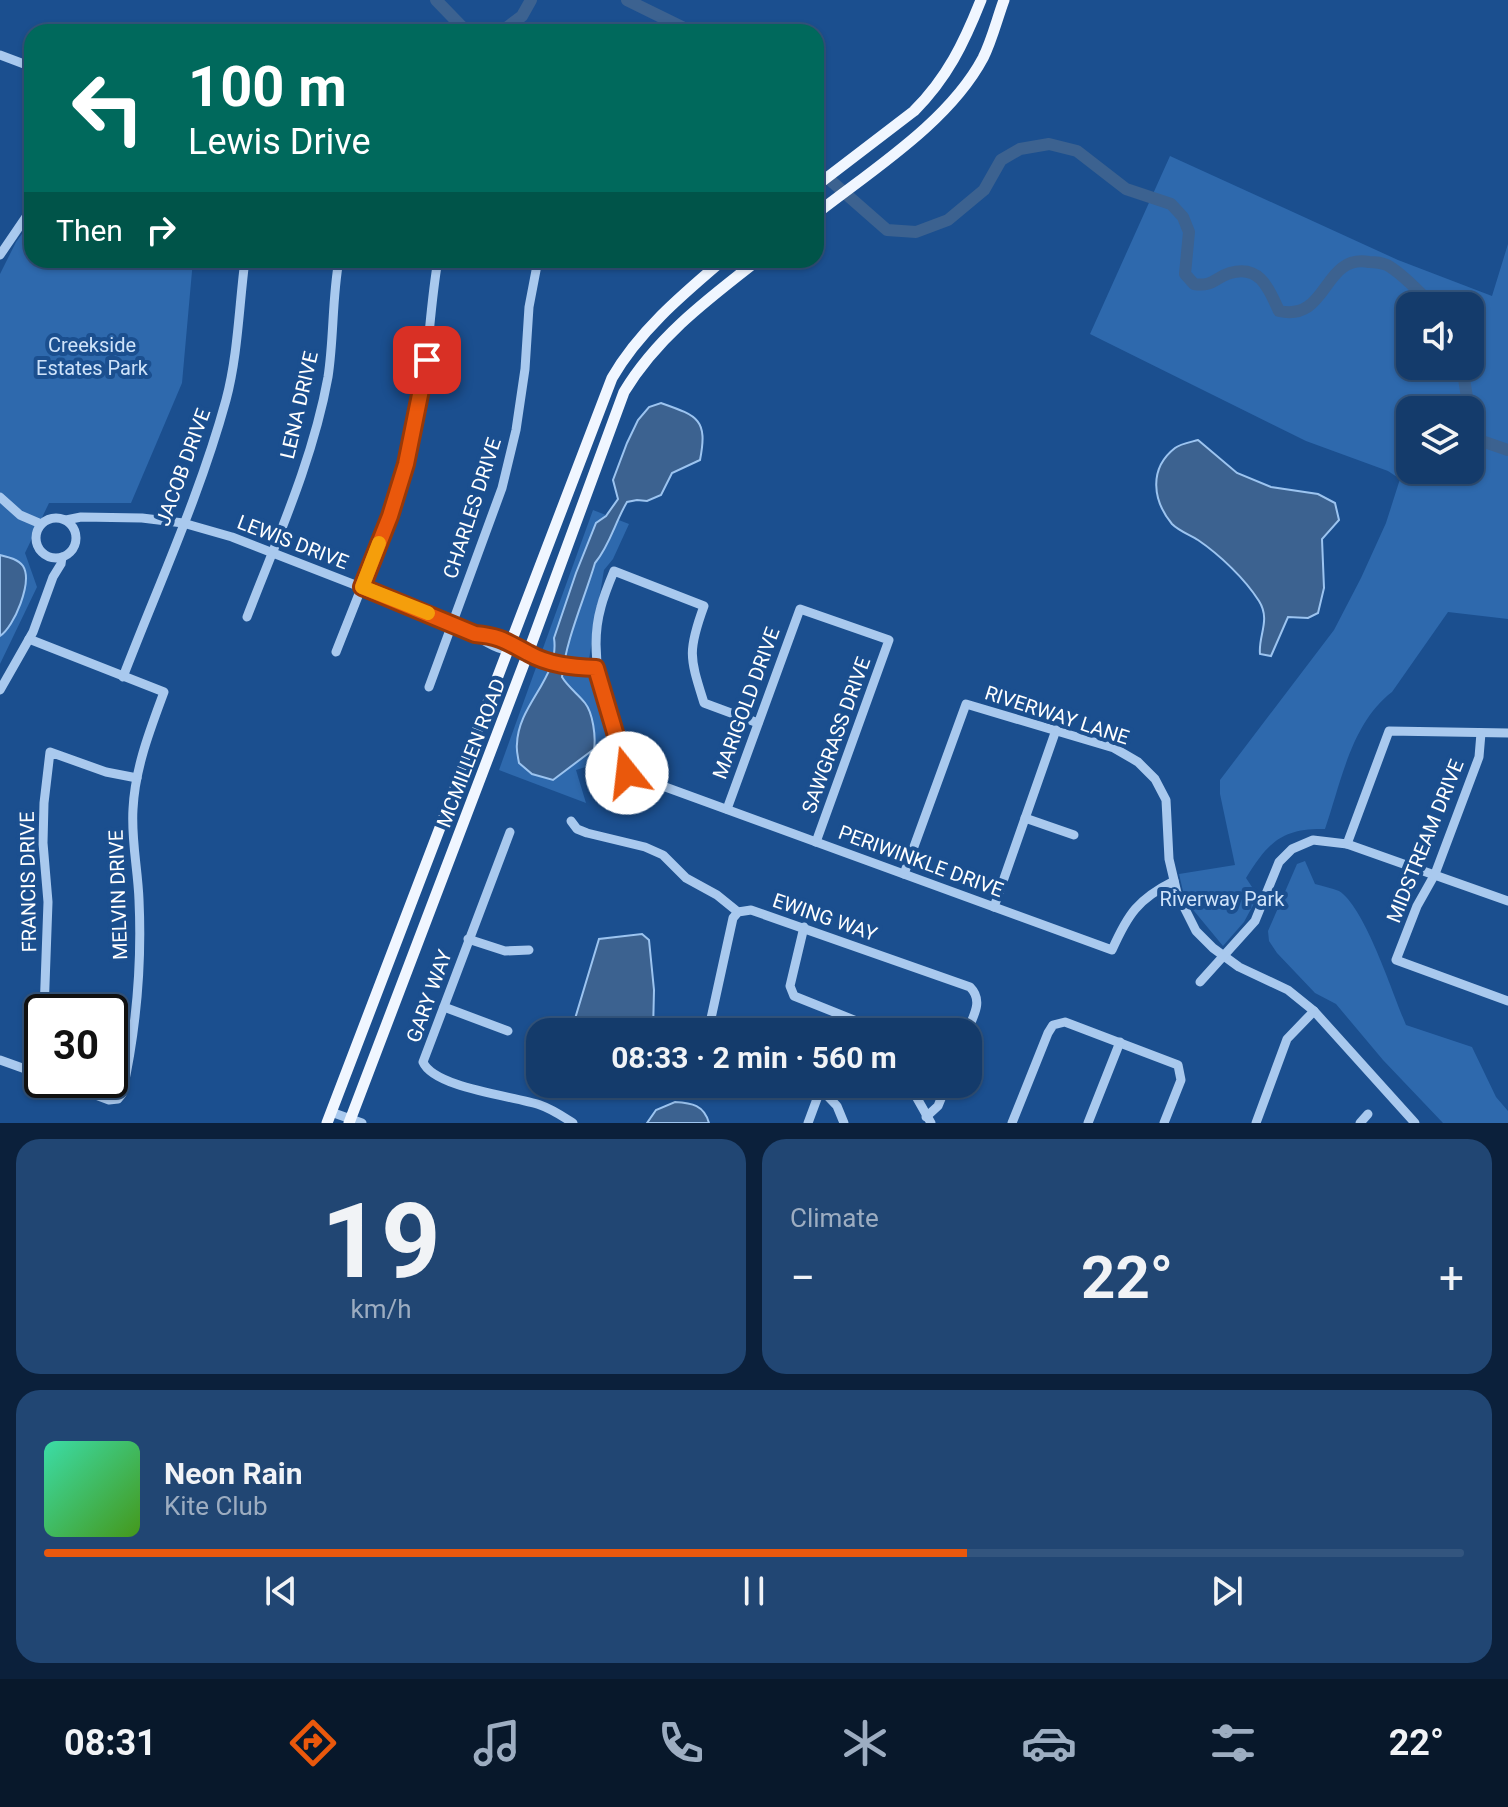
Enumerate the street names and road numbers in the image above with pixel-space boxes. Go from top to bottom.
street label: LENA DRIVE [275,349,323,461]
street label: JACOB DRIVE [151,405,215,529]
street label: CHARLES DRIVE [438,434,506,582]
street label: LEWIS DRIVE [234,510,352,574]
street label: MARIGOLD DRIVE [707,624,785,782]
street label: SAWGRASS DRIVE [797,654,875,816]
street label: MCMILLEN ROAD [432,675,510,831]
street label: RIVERWAY LANE [982,680,1132,750]
street label: MIDSTREAM DRIVE [1381,756,1469,926]
street label: FRANCIS DRIVE [15,811,41,953]
street label: PERIWINKLE DRIVE [835,820,1007,902]
street label: MELVIN DRIVE [104,829,132,961]
street label: EWING WAY [770,888,880,946]
street label: GARY WAY [401,946,457,1046]

